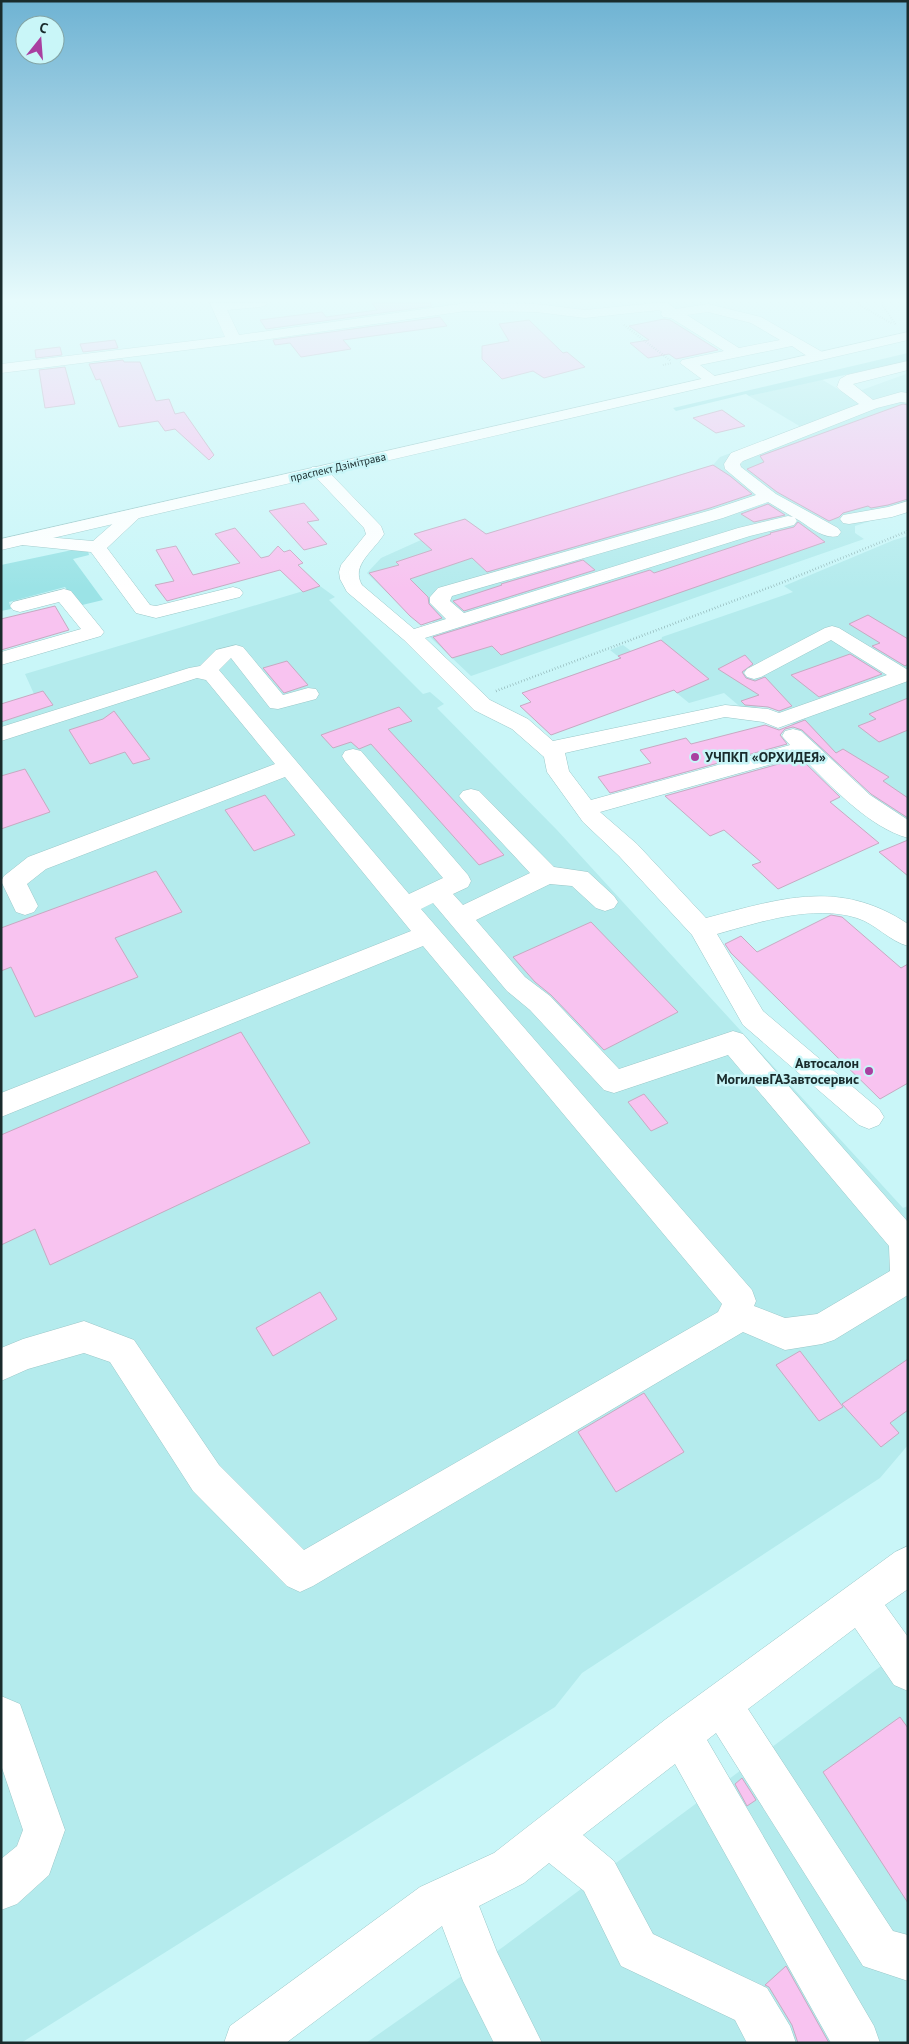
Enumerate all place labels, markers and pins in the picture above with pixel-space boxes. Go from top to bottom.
place label: УЧПКП «ОРХИДЕЯ» [704,748,826,766]
marker: УЧПКП «ОРХИДЕЯ» [689,751,701,763]
place label: Автосалон МогилевГАЗавтосервис [716,1054,859,1088]
marker: Автосалон МогилевГАЗавтосервис [863,1065,875,1077]

